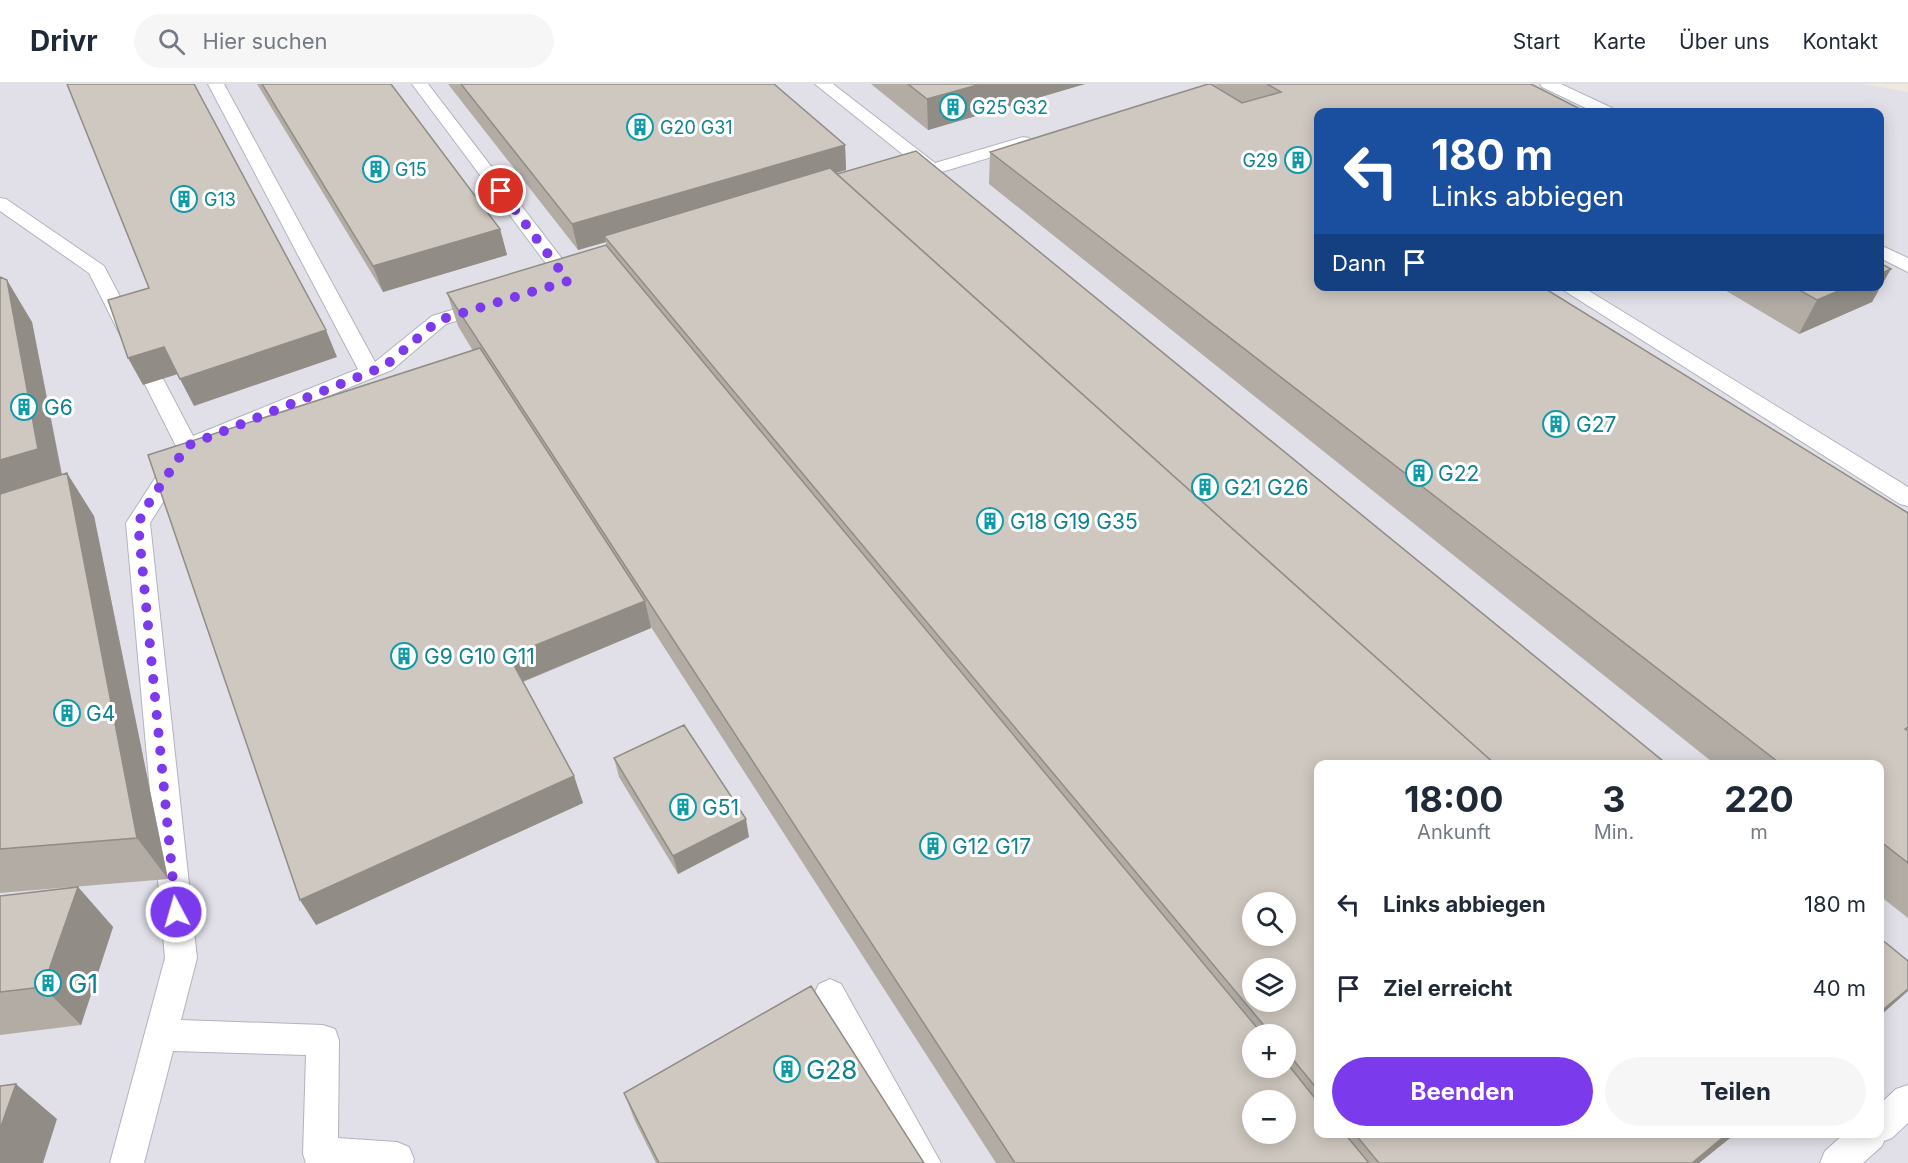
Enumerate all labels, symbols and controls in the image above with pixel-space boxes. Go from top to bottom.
search box [134,14,554,68]
text: Drivr [30,24,98,58]
icon: search [155,25,188,58]
text: Hier suchen [203,28,328,54]
text: Start [1513,29,1560,54]
text: Karte [1593,29,1646,54]
text: Über uns [1679,29,1770,54]
text: Kontakt [1803,29,1878,54]
building icon: G25 G32 [938,92,968,122]
place label: G25 G32 [972,97,1048,118]
building icon: G20 G31 [625,112,655,142]
place label: G20 G31 [660,117,733,138]
text: 180 m [1431,129,1553,180]
icon: left [1332,132,1410,210]
building icon: G29 [1283,145,1313,175]
place label: G29 [1242,150,1278,171]
building icon: G15 [361,154,391,184]
place label: G15 [395,159,427,180]
pin [475,165,526,216]
icon: arrive [484,174,517,207]
text: Links abbiegen [1431,180,1624,213]
building icon: G13 [169,184,199,214]
place label: G13 [204,189,236,210]
icon: arrive [1398,246,1431,279]
text: Dann [1332,250,1386,276]
building icon: G6 [9,392,39,422]
place label: G6 [44,395,73,420]
building icon: G27 [1541,409,1571,439]
place label: G27 [1576,412,1616,437]
building icon: G22 [1404,458,1434,488]
place label: G22 [1438,461,1479,486]
building icon: G21 G26 [1190,472,1220,502]
place label: G21 G26 [1224,475,1308,500]
building icon: G18 G19 G35 [975,506,1005,536]
place label: G18 G19 G35 [1010,509,1138,534]
building icon: G9 G10 G11 [389,641,419,671]
place label: G9 G10 G11 [424,644,535,669]
building icon: G4 [52,698,82,728]
place label: G4 [86,701,115,726]
text: 18:00 [1404,777,1504,821]
text: 3 [1602,777,1626,821]
text: 220 [1724,777,1794,821]
building icon: G51 [668,792,698,822]
place label: G51 [702,795,739,820]
text: Ankunft [1417,820,1491,844]
text: Min. [1594,820,1634,844]
text: m [1750,820,1768,844]
building icon: G12 G17 [918,831,948,861]
place label: G12 G17 [952,834,1031,859]
position arrow [144,880,208,944]
icon: left [1332,888,1365,921]
text: Links abbiegen [1383,891,1546,917]
text: 180 m [1804,891,1866,917]
map controls [1242,892,1296,1144]
button: search [1242,892,1296,946]
button: layers [1242,958,1296,1012]
building icon: G1 [33,968,63,998]
place label: G1 [68,968,98,999]
icon: arrive [1332,972,1365,1005]
text: Ziel erreicht [1383,975,1512,1001]
text: 40 m [1812,975,1866,1001]
button: + [1242,1024,1296,1078]
building icon: G28 [772,1054,802,1084]
place label: G28 [806,1054,857,1085]
button: Beenden [1332,1057,1593,1126]
button: Teilen [1605,1057,1866,1126]
button: − [1242,1090,1296,1144]

